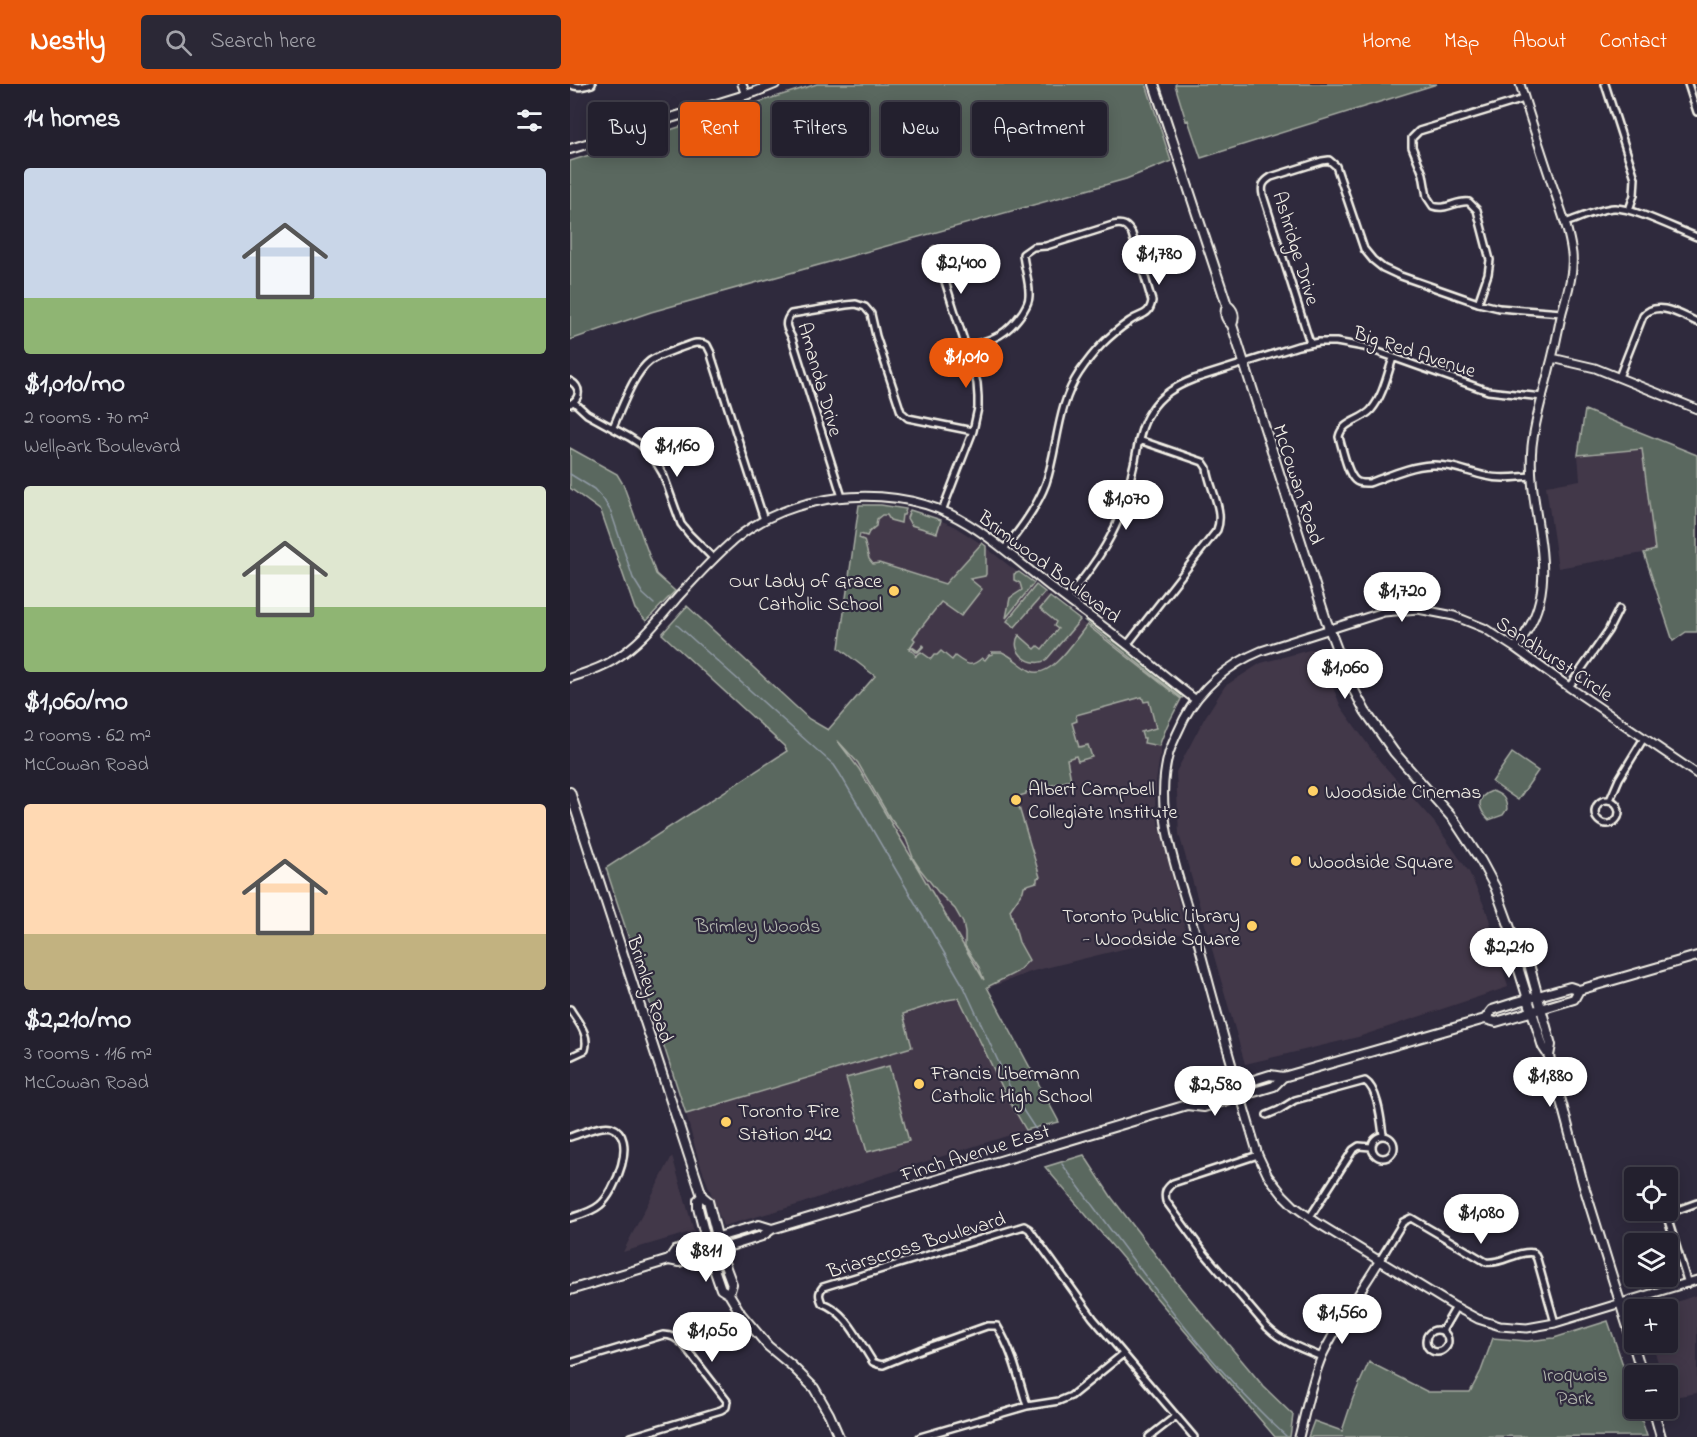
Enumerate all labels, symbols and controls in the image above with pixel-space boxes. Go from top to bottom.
search box [141,15,561,69]
text: Nestly [30,22,105,63]
icon: search [162,26,195,59]
text: Search here [210,26,316,58]
text: Home [1362,27,1411,57]
text: Map [1444,27,1479,57]
text: About [1512,27,1566,57]
text: Contact [1599,27,1667,57]
text: 14 homes [24,101,120,139]
chip: Buy [588,102,668,156]
chip: Rent [680,102,760,156]
chip: Filters [772,102,869,156]
chip: New [881,102,960,156]
chip: Apartment [972,102,1107,156]
icon: filters [513,104,546,137]
street label: Ashridge Drive [1263,188,1326,310]
icon: home [231,207,339,315]
pin: $1,780 [1110,235,1208,286]
text: $1,780 [1136,240,1182,269]
pin: $2,400 [912,244,1010,295]
text: $2,400 [936,249,987,278]
street label: Amanda Drive [788,319,849,440]
street label: Big Red Avenue [1348,320,1479,388]
pin: $1,010 [917,338,1015,389]
text: $1,010 [943,343,989,372]
text: $1,010/mo [24,366,125,404]
text: 2 rooms · 70 m² [24,404,149,433]
street label: McCowan Road [1264,421,1330,549]
pin: $1,160 [628,427,726,478]
text: $1,160 [654,432,700,461]
text: Wellpark Boulevard [24,433,180,462]
pin: $1,070 [1077,480,1175,531]
text: $1,070 [1102,485,1150,514]
street label: Brimwood Boulevard [970,504,1126,631]
icon: home [231,525,339,633]
place label: Our Lady of Grace Catholic School [729,568,882,620]
pin: $1,720 [1353,572,1451,623]
text: $1,720 [1378,577,1426,606]
marker: Our Lady of Grace Catholic School [887,584,901,598]
street label: Sandhurst Circle [1489,610,1618,710]
pin: $1,060 [1296,649,1394,700]
text: $1,060 [1321,654,1369,683]
text: $1,060/mo [24,684,128,722]
text: 2 rooms · 62 m² [24,722,151,751]
text: McCowan Road [24,751,149,780]
place label: Albert Campbell Collegiate Institute [1028,776,1177,829]
place label: Woodside Cinemas [1325,779,1481,808]
marker: Woodside Cinemas [1306,784,1320,798]
marker: Albert Campbell Collegiate Institute [1009,793,1023,807]
icon: home [231,843,339,951]
place label: Woodside Square [1308,849,1453,878]
marker: Woodside Square [1289,854,1303,868]
place label: Toronto Public Library - Woodside Square [1062,903,1240,955]
park label: Brimley Woods [695,913,820,942]
marker: Toronto Public Library - Woodside Square [1245,919,1259,933]
pin: $2,210 [1460,928,1558,979]
street label: Brimley Road [617,932,680,1047]
text: $2,210 [1484,933,1534,962]
text: $2,210/mo [24,1002,131,1040]
text: 3 rooms · 116 m² [24,1040,152,1069]
pin: $1,880 [1501,1057,1599,1108]
place label: Francis Libermann Catholic High School [930,1060,1092,1113]
text: $1,880 [1527,1062,1573,1091]
pin: $2,580 [1166,1066,1264,1117]
text: McCowan Road [24,1069,149,1098]
text: $2,580 [1188,1071,1242,1100]
marker: Francis Libermann Catholic High School [912,1077,926,1091]
place label: Toronto Fire Station 242 [738,1098,839,1150]
marker: Toronto Fire Station 242 [719,1115,733,1129]
street label: Finch Avenue East [897,1118,1054,1191]
map controls [1624,1167,1678,1419]
button: locate [1624,1167,1678,1221]
pin: $1,080 [1432,1194,1530,1245]
text: $1,080 [1458,1199,1504,1228]
street label: Briarscross Boulevard [823,1206,1009,1288]
pin: $811 [670,1232,742,1283]
button: layers [1624,1233,1678,1287]
text: $811 [690,1237,722,1266]
pin: $1,560 [1293,1294,1391,1345]
text: $1,560 [1317,1299,1367,1328]
button: + [1624,1299,1678,1353]
pin: $1,050 [663,1312,761,1363]
text: $1,050 [687,1317,737,1346]
park label: Iroquois Park [1542,1362,1608,1414]
button: − [1624,1365,1678,1419]

